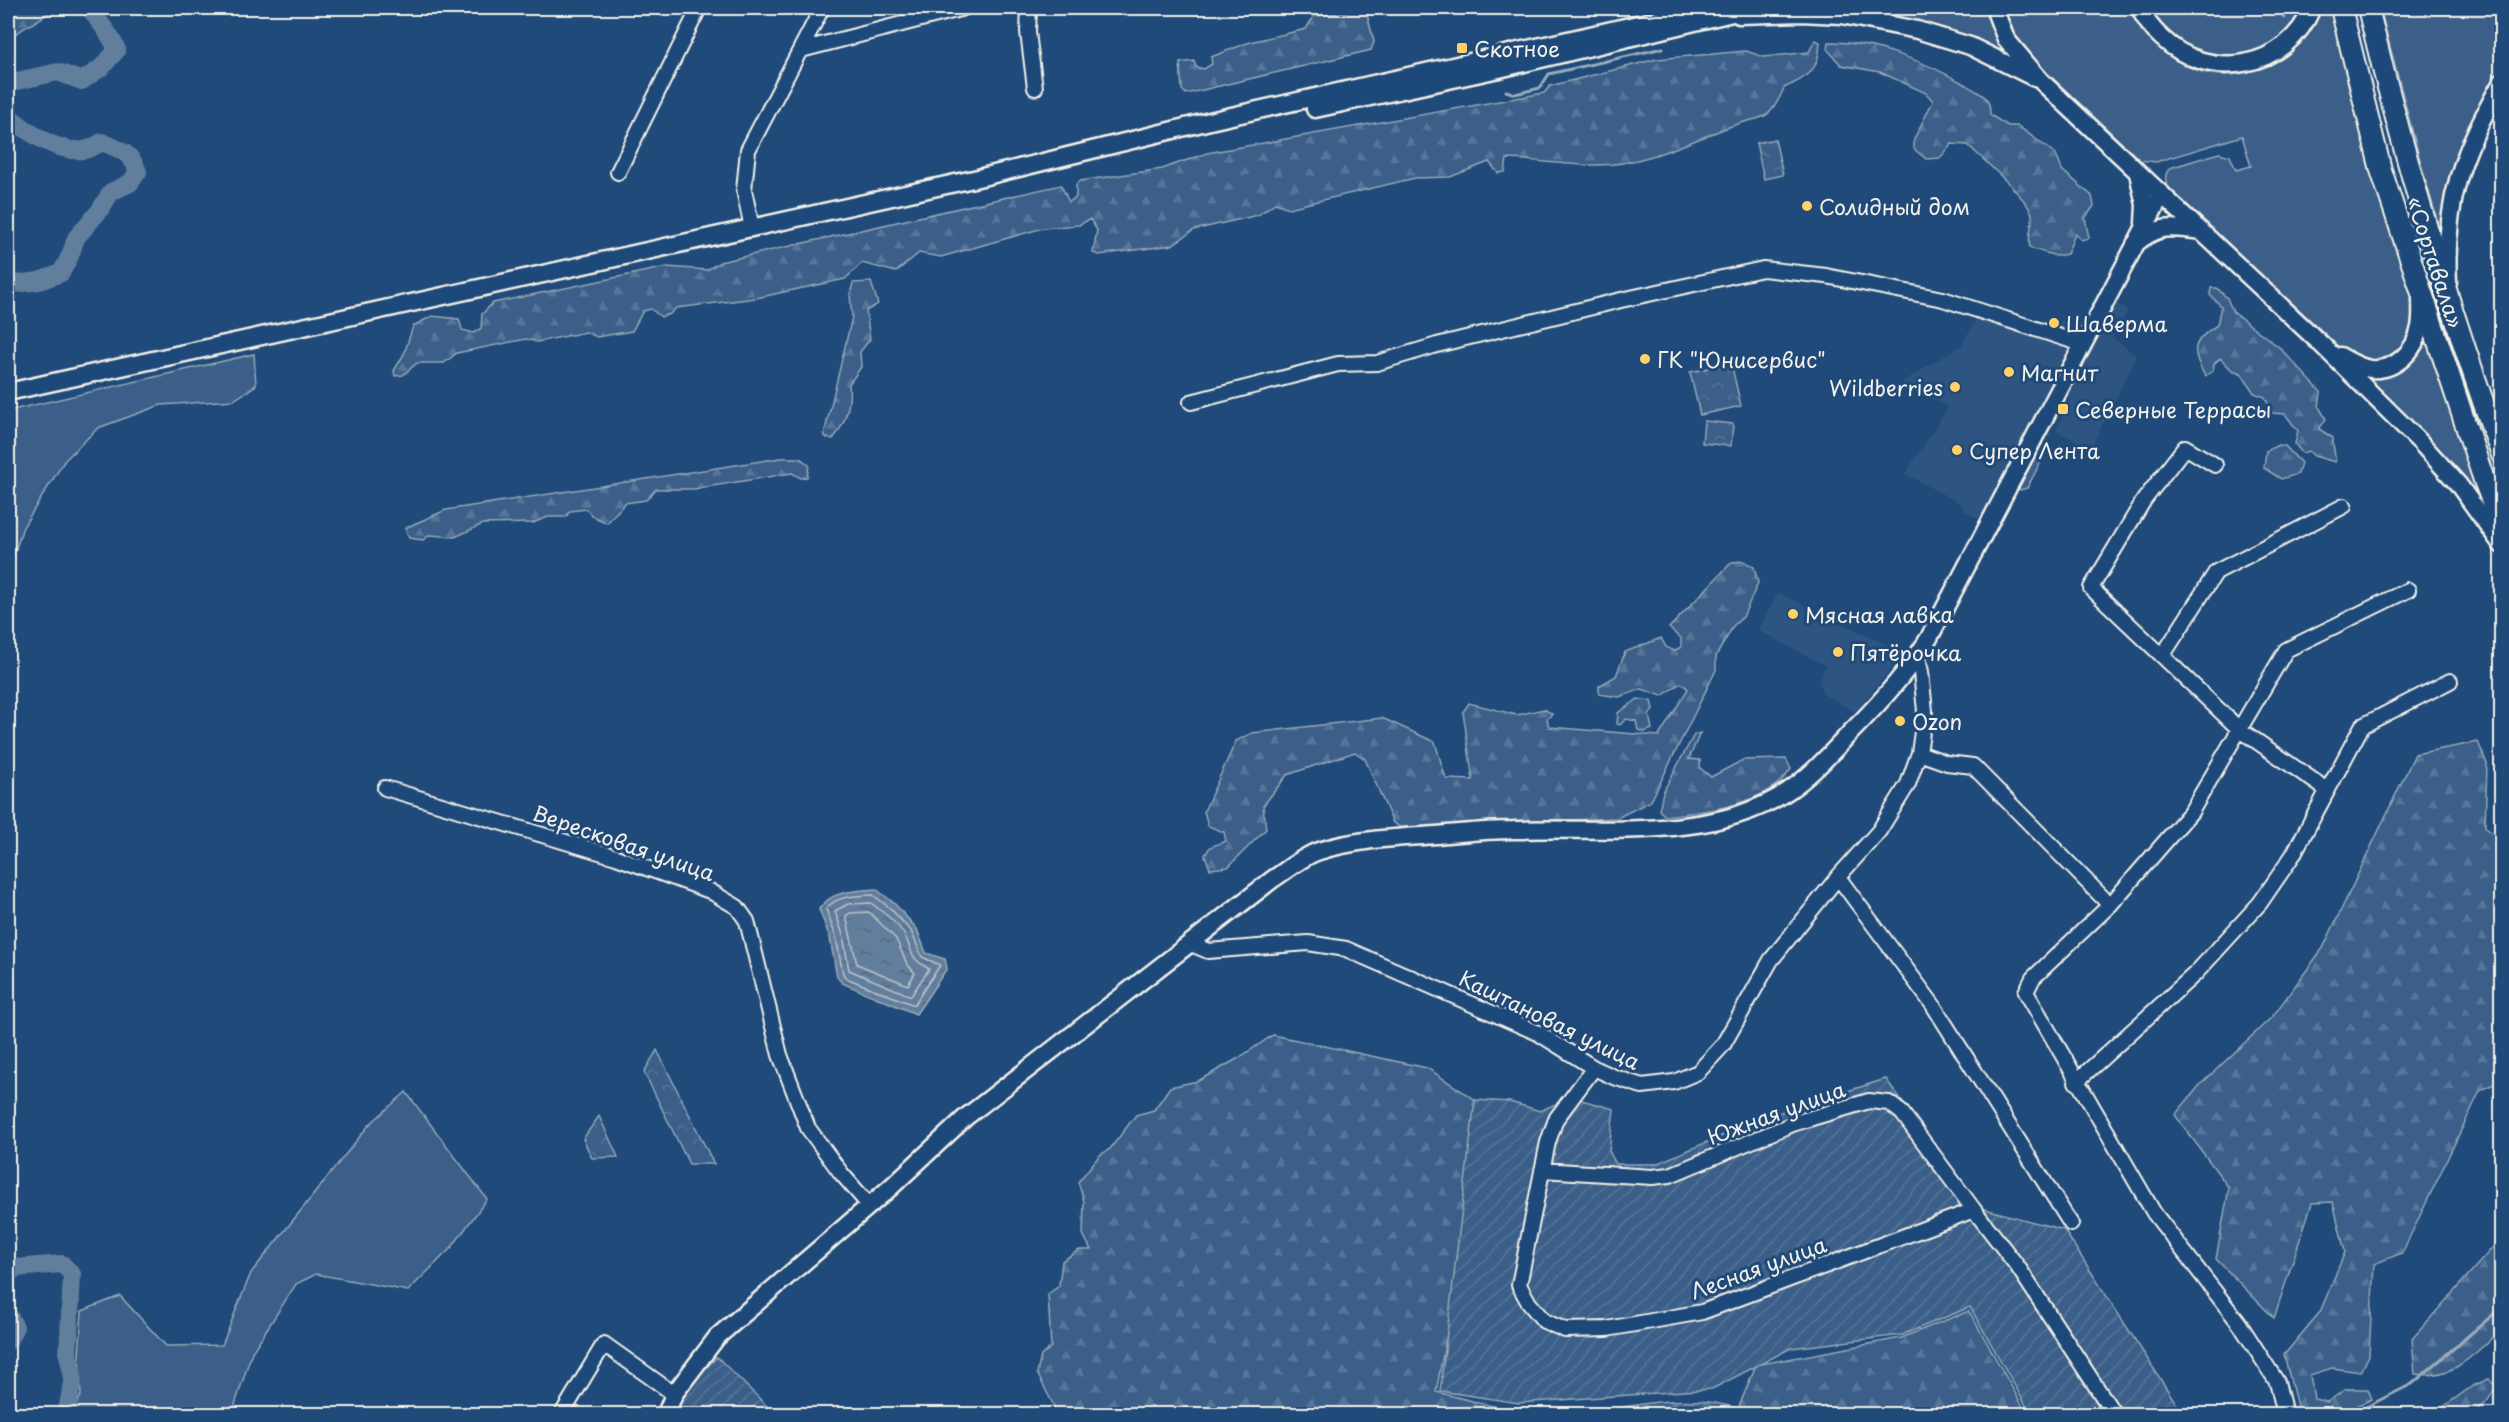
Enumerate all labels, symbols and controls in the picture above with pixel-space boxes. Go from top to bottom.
place label: Скотное [1474,32,1560,64]
marker: Скотное [1455,41,1469,55]
place label: Солидный дом [1819,190,1970,222]
street label: «Сортавала» [2400,192,2472,332]
marker: Солидный дом [1800,199,1814,213]
place label: Шаверма [2066,307,2167,339]
marker: Шаверма [2047,316,2061,330]
place label: ГК "Юнисервис" [1657,343,1826,375]
marker: ГК "Юнисервис" [1638,352,1652,366]
place label: Магнит [2021,356,2098,388]
marker: Магнит [2002,365,2016,379]
place label: Wildberries [1829,371,1943,403]
marker: Wildberries [1948,380,1962,394]
place label: Северные Террасы [2075,393,2271,425]
marker: Северные Террасы [2056,402,2070,416]
place label: Супер Лента [1969,434,2100,466]
marker: Супер Лента [1950,443,1964,457]
place label: Мясная лавка [1805,598,1954,630]
marker: Мясная лавка [1786,607,1800,621]
place label: Пятёрочка [1850,636,1962,668]
marker: Пятёрочка [1831,645,1845,659]
place label: Ozon [1912,705,1962,737]
marker: Ozon [1893,714,1907,728]
street label: Вересковая улица [529,796,720,888]
street label: Каштановая улица [1454,961,1647,1077]
street label: Южная улица [1703,1072,1850,1152]
street label: Лесная улица [1685,1227,1831,1306]

